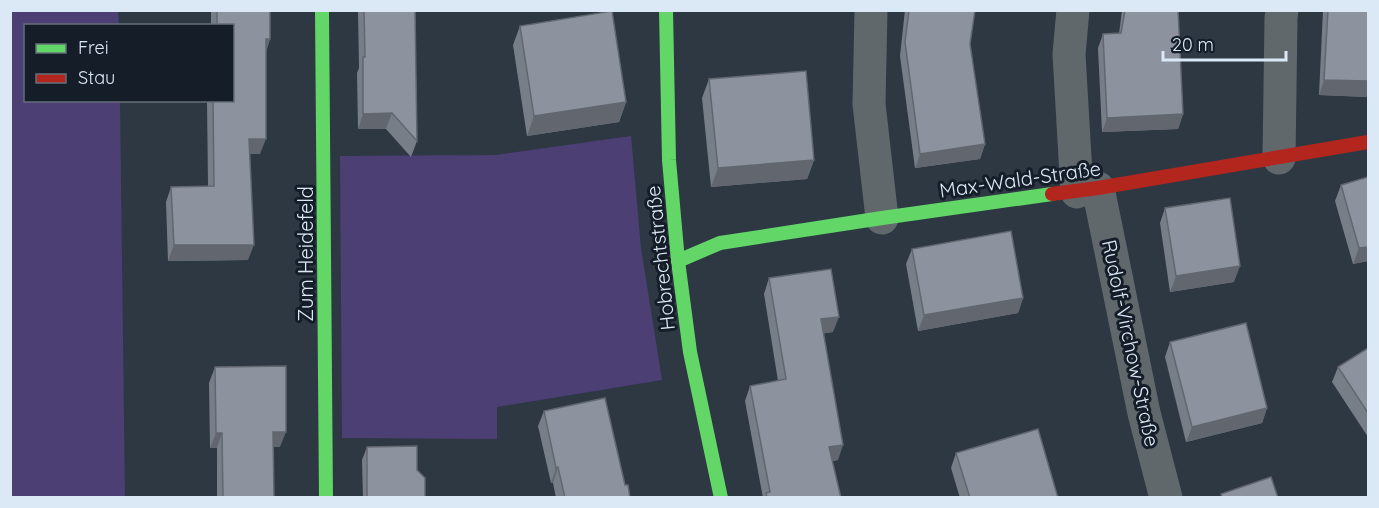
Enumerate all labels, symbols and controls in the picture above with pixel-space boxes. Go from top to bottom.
legend [24,24,234,102]
scale bar [1163,24,1286,62]
text: 20 m [1172,33,1214,56]
text: Frei [78,36,109,59]
text: Stau [78,66,115,89]
street label: Max-Wald-Straße [938,155,1102,203]
street label: Hobrechtstraße [640,184,680,332]
street label: Zum Heidefeld [293,186,318,322]
street label: Rudolf-Virchow-Straße [1097,237,1165,449]

